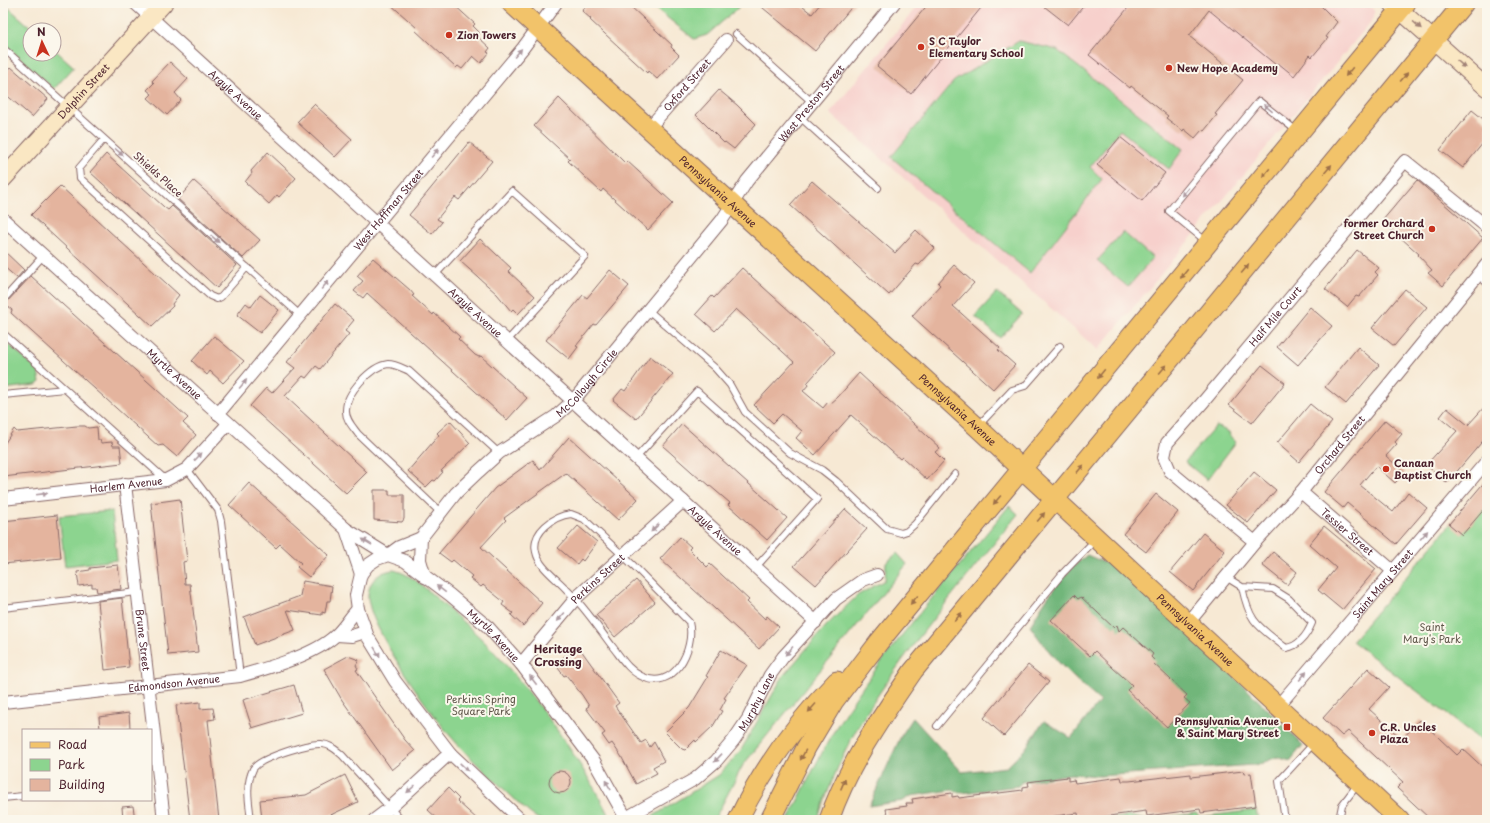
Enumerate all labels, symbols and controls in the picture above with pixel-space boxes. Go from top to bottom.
one-way arrow [1412,21,1422,30]
north arrow [22,22,62,62]
text: N [36,23,46,40]
place label: Zion Towers [457,27,516,42]
marker: Zion Towers [444,30,454,40]
place label: S C Taylor Elementary School [929,33,1023,60]
marker: S C Taylor Elementary School [916,42,926,52]
one-way arrow [514,48,523,59]
street label: Oxford Street [659,55,714,114]
street label: Dolphin Street [54,60,112,122]
place label: New Hope Academy [1177,60,1278,75]
one-way arrow [1455,60,1466,69]
street label: West Preston Street [774,61,847,145]
marker: New Hope Academy [1164,63,1174,73]
street label: Argyle Avenue [206,66,267,123]
one-way arrow [1344,67,1353,78]
one-way arrow [1399,72,1408,82]
one-way arrow [1263,104,1274,113]
one-way arrow [114,147,124,157]
street label: Shields Place [130,147,186,200]
one-way arrow [430,148,439,158]
street label: Pennsylvania Avenue [676,152,761,231]
one-way arrow [1324,163,1333,174]
street label: West Hoffman Street [349,165,426,253]
one-way arrow [1262,167,1271,178]
one-way arrow [1180,187,1189,197]
place label: former Orchard Street Church [1344,215,1424,242]
marker: former Orchard Street Church [1427,224,1437,234]
one-way arrow [211,234,220,243]
one-way arrow [1241,264,1250,274]
one-way arrow [1179,269,1188,279]
one-way arrow [320,280,329,291]
street label: Half Mile Court [1245,282,1304,349]
street label: Argyle Avenue [445,284,506,341]
street label: Myrtle Avenue [144,345,206,403]
street label: McCollough Circle [552,345,621,420]
one-way arrow [1158,364,1167,375]
one-way arrow [1097,369,1105,380]
street label: Pennsylvania Avenue [916,370,1001,449]
one-way arrow [238,379,247,389]
street label: Orchard Street [1310,412,1368,477]
one-way arrow [193,452,203,462]
place label: Canaan Baptist Church [1394,455,1471,482]
one-way arrow [1075,464,1084,475]
marker: Canaan Baptist Church [1381,464,1391,474]
street label: Harlem Avenue [89,472,164,496]
one-way arrow [36,491,48,497]
one-way arrow [993,494,1002,505]
street label: Argyle Avenue [685,501,746,559]
street label: Tessier Street [1318,504,1377,559]
one-way arrow [1036,511,1045,522]
one-way arrow [650,523,660,533]
one-way arrow [1420,530,1429,540]
one-way arrow [361,539,373,546]
street label: Saint Mary Street [1348,545,1416,621]
street label: Perkins Street [567,550,628,606]
one-way arrow [436,584,447,593]
street label: Pennsylvania Avenue [1154,590,1238,669]
one-way arrow [910,594,919,605]
street label: Myrtle Avenue [464,605,524,665]
street label: Brune Street [133,608,155,672]
one-way arrow [954,611,963,622]
one-way arrow [556,612,565,623]
park label: Saint Mary's Park [1403,619,1461,646]
district label: Heritage Crossing [534,640,582,670]
one-way arrow [785,646,794,656]
one-way arrow [373,647,381,657]
street label: Edmondson Avenue [127,670,221,695]
street label: Murphy Lane [734,670,777,734]
one-way arrow [1299,671,1308,682]
one-way arrow [529,674,537,685]
park label: Perkins Spring Square Park [446,691,516,718]
one-way arrow [807,703,816,713]
place label: Pennsylvania Avenue & Saint Mary Street [1174,713,1280,740]
place label: C.R. Uncles Plaza [1380,719,1436,746]
marker: Pennsylvania Avenue & Saint Mary Street [1282,722,1292,732]
marker: C.R. Uncles Plaza [1367,728,1377,738]
legend [22,729,152,801]
text: Road [58,735,87,753]
one-way arrow [799,749,806,761]
one-way arrow [713,753,723,763]
text: Park [58,755,85,773]
one-way arrow [459,762,469,772]
text: Building [58,775,105,793]
one-way arrow [841,777,847,789]
one-way arrow [605,779,612,791]
one-way arrow [406,784,416,794]

